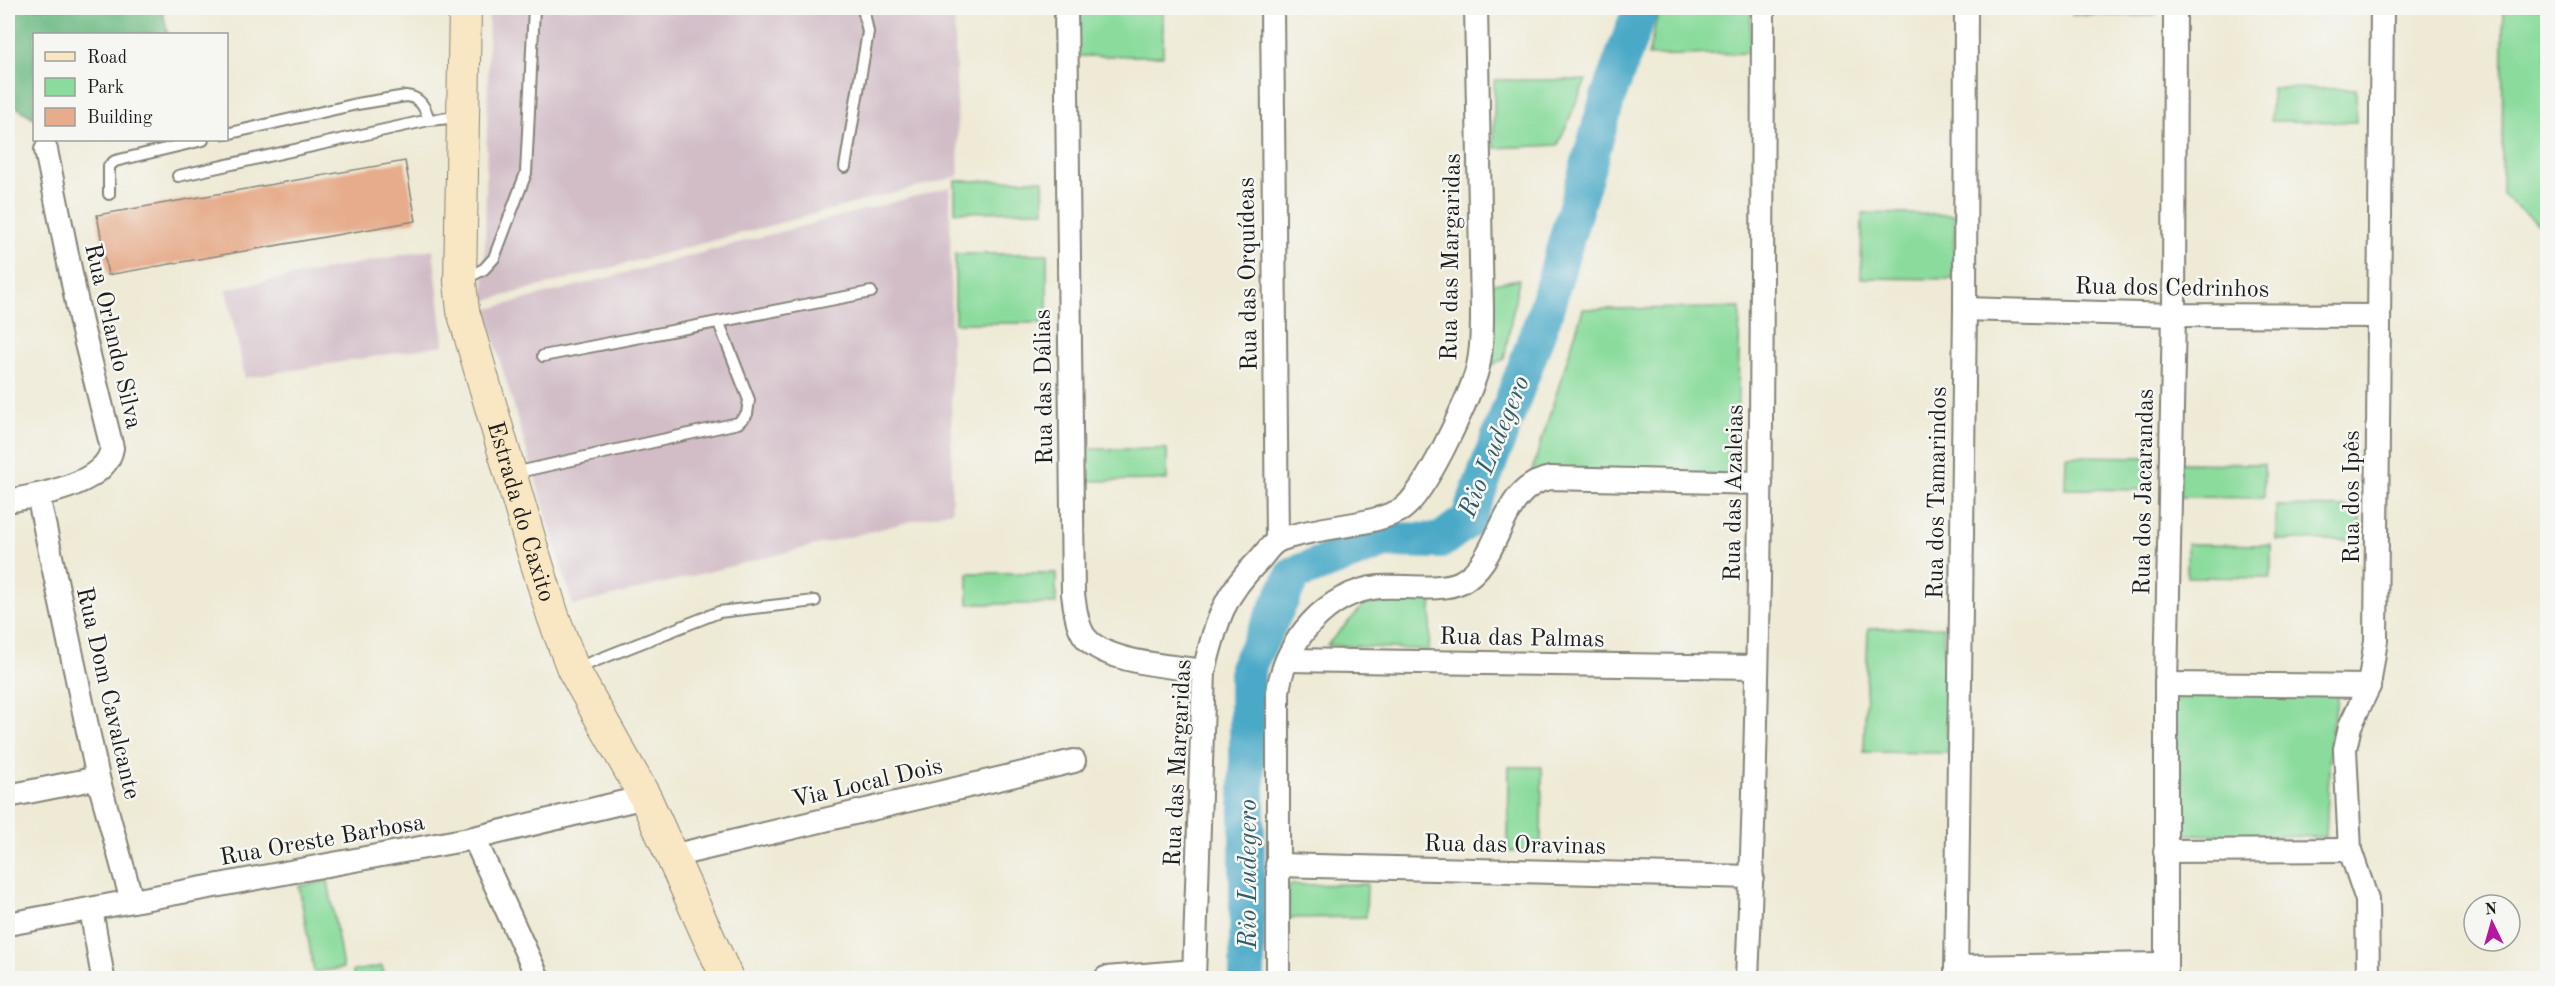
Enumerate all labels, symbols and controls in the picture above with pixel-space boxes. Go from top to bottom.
legend [33,33,228,141]
text: Road [87,49,127,67]
text: Park [87,79,124,97]
text: Building [87,109,153,127]
street label: Rua das Margaridas [1438,153,1466,361]
street label: Rua das Orquídeas [1235,177,1263,371]
street label: Rua Orlando Silva [79,242,145,432]
street label: Rua dos Cedrinhos [2075,275,2269,303]
street label: Rua das Dálias [1032,309,1058,465]
water label: Rio Ludegero [1454,372,1535,522]
street label: Rua dos Tamarindos [1924,386,1952,600]
street label: Rua dos Jacarandas [2131,388,2159,596]
street label: Rua das Azaleias [1721,404,1749,582]
street label: Estrada do Caxito [482,419,558,605]
street label: Rua dos Ipês [2341,430,2365,564]
street label: Rua Dom Cavalcante [71,585,143,802]
street label: Rua das Palmas [1439,626,1605,652]
street label: Rua das Margaridas [1162,659,1196,868]
street label: Via Local Dois [790,755,945,813]
water label: Rio Ludegero [1236,799,1262,950]
street label: Rua Oreste Barbosa [218,811,427,871]
street label: Rua das Oravinas [1424,832,1606,860]
north arrow [2462,893,2522,953]
text: N [2484,901,2498,919]

